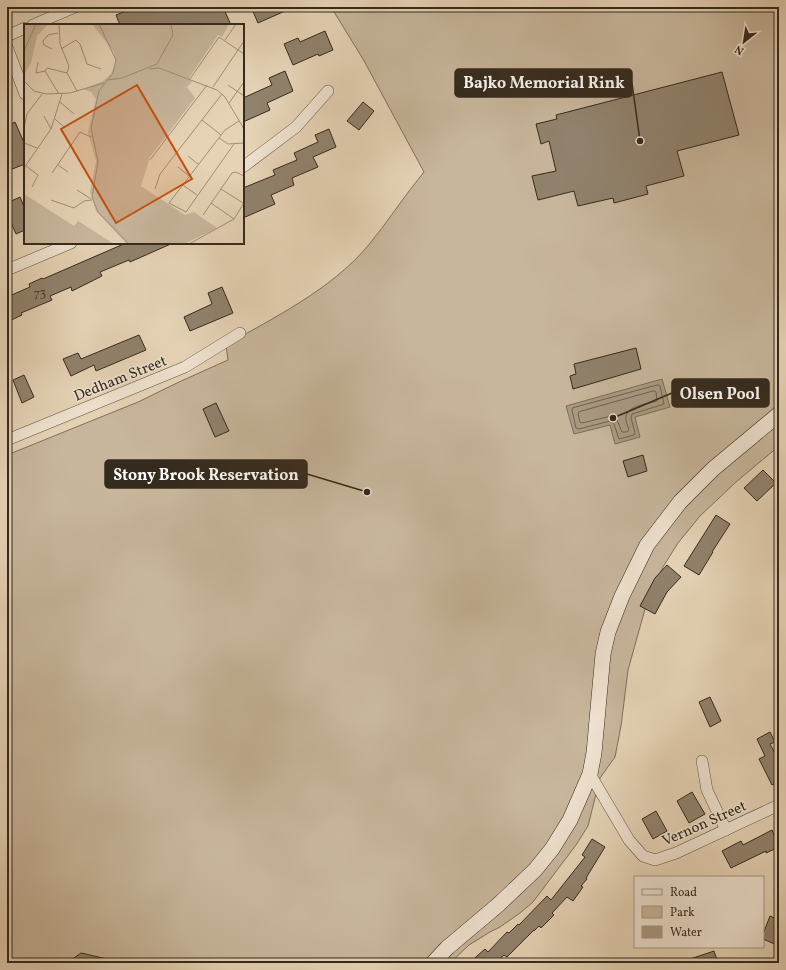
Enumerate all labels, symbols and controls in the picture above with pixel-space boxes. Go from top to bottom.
north arrow [724,22,764,62]
inset map [24,24,244,244]
text: N [733,41,747,58]
callout: Bajko Memorial Rink [455,69,632,97]
text: Bajko Memorial Rink [463,73,625,95]
house number: 73 [34,285,47,303]
street label: Dedham Street [71,351,170,408]
callout: Olsen Pool [672,379,769,407]
text: Olsen Pool [680,384,761,406]
callout: Stony Brook Reservation [105,460,307,488]
text: Stony Brook Reservation [113,465,299,487]
street label: Vernon Street [659,796,750,852]
legend [634,876,764,948]
text: Road [670,885,697,901]
text: Park [670,905,695,921]
text: Water [670,925,702,941]

